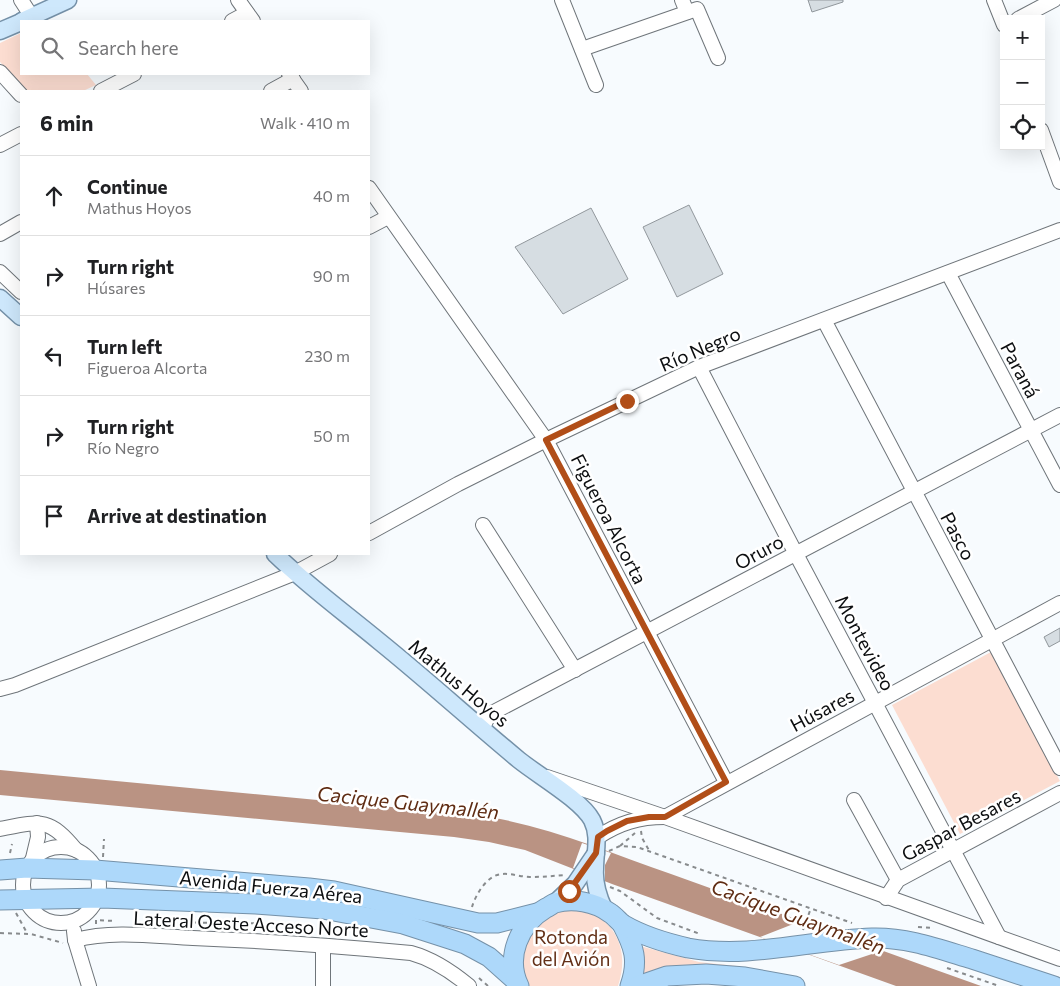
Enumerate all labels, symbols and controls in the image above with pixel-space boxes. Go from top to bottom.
map controls [1000,15,1045,150]
button: + [1000,15,1045,60]
search box [20,20,370,75]
icon: search [38,34,66,62]
text: Search here [78,36,178,59]
button: − [1000,60,1045,105]
button: locate [1000,105,1045,150]
text: 6 min [40,110,93,135]
text: Walk · 410 m [260,113,350,132]
text: Continue [87,175,167,198]
icon: ahead [40,182,68,210]
text: 40 m [313,186,350,205]
text: Mathus Hoyos [87,198,191,217]
text: Turn right [87,255,174,278]
icon: right [40,262,68,290]
text: 90 m [313,266,350,285]
text: Húsares [87,278,145,297]
street label: Río Negro [656,321,744,376]
text: Turn left [87,335,162,358]
street label: Paraná [996,338,1045,402]
icon: left [40,342,68,370]
text: 230 m [305,346,350,365]
text: Figueroa Alcorta [87,358,207,377]
route end [616,390,639,413]
text: Turn right [87,415,174,438]
icon: right [40,422,68,450]
text: 50 m [313,426,350,445]
text: Río Negro [87,438,159,457]
street label: Figueroa Alcorta [567,450,652,588]
icon: arrive [40,502,68,530]
text: Arrive at destination [87,504,267,527]
street label: Pasco [936,508,981,564]
street label: Oruro [730,529,787,574]
street label: Montevideo [831,591,900,694]
street label: Mathus Hoyos [404,634,514,731]
street label: Húsares [786,683,858,736]
water label: Cacique Guaymallén [316,781,500,823]
street label: Gaspar Besares [897,783,1024,866]
street label: Avenida Fuerza Aérea [178,865,364,908]
water label: Cacique Guaymallén [708,874,888,959]
route start [558,880,581,903]
street label: Lateral Oeste Acceso Norte [133,906,369,941]
park label: Rotonda del Avión [532,925,610,970]

